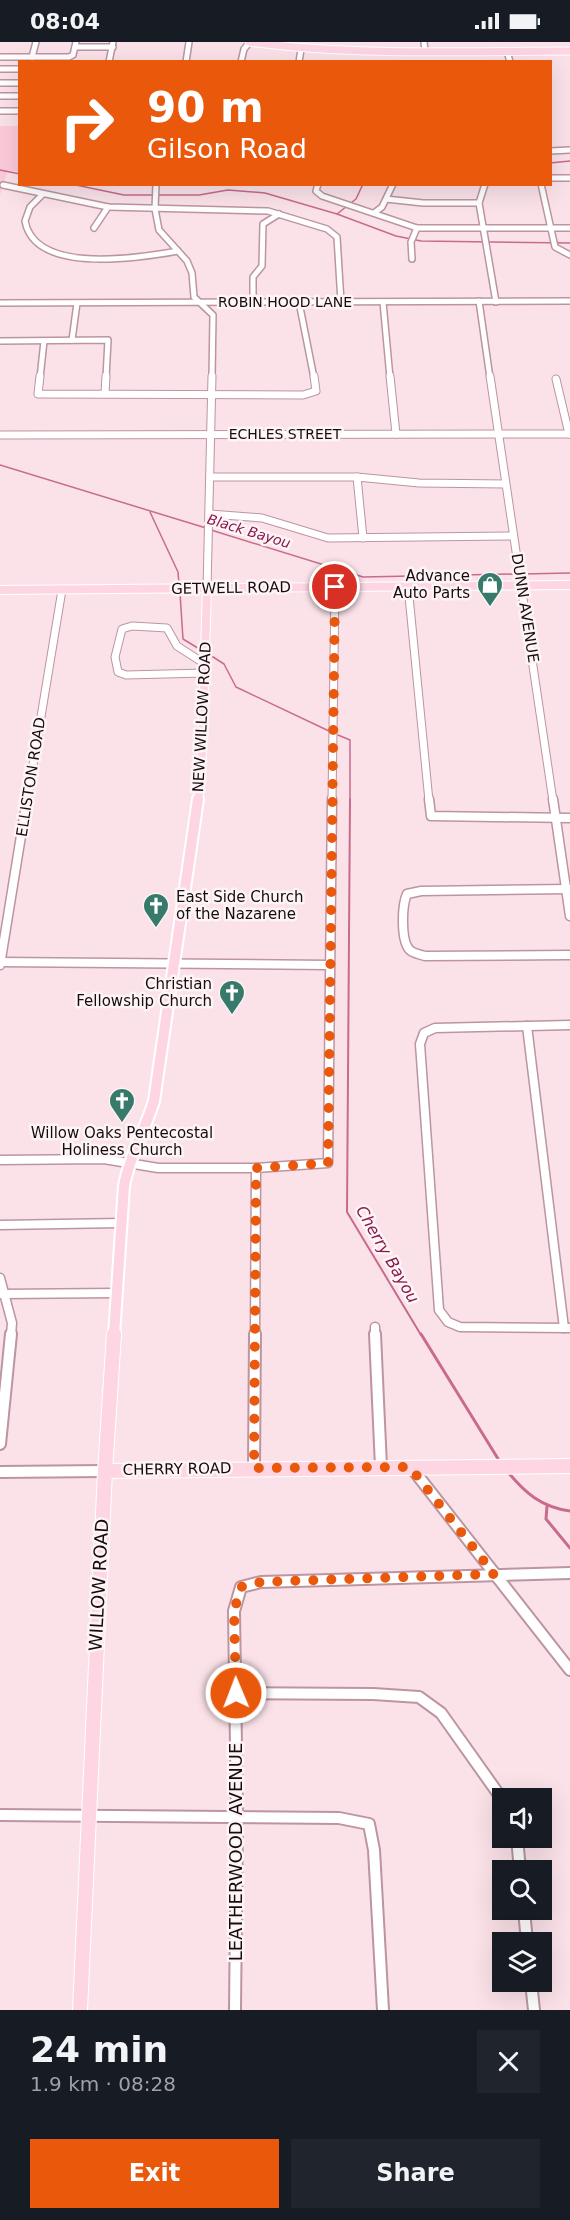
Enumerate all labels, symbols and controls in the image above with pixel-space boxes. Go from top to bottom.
text: 08:04 [30,9,100,34]
text: 90 m [147,83,264,132]
icon: right [48,84,126,162]
text: Gilson Road [147,133,307,164]
street label: ROBIN HOOD LANE [218,294,352,310]
street label: ECHLES STREET [229,426,342,442]
water label: Black Bayou [205,511,293,551]
street label: DUNN AVENUE [507,552,543,664]
pin [309,561,360,612]
place label: Advance Auto Parts [393,567,470,602]
icon: arrive [318,570,351,603]
shop icon: Advance Auto Parts [475,570,505,608]
street label: GETWELL ROAD [171,578,291,598]
street label: NEW WILLOW ROAD [189,641,215,793]
street label: ELLISTON ROAD [13,716,49,838]
place label: East Side Church of the Nazarene [176,888,303,923]
church icon: East Side Church of the Nazarene [141,891,171,929]
place label: Christian Fellowship Church [76,975,212,1010]
church icon: Christian Fellowship Church [217,978,247,1016]
church icon: Willow Oaks Pentecostal Holiness Church [107,1086,137,1124]
place label: Willow Oaks Pentecostal Holiness Church [31,1124,213,1159]
water label: Cherry Bayou [352,1202,423,1306]
street label: CHERRY ROAD [122,1459,232,1479]
street label: WILLOW ROAD [85,1518,112,1652]
position arrow [204,1661,268,1725]
street label: LEATHERWOOD AVENUE [225,1743,246,1961]
map controls [492,1788,552,1992]
button: sound [492,1788,552,1848]
button: search [492,1860,552,1920]
button: layers [492,1932,552,1992]
text: 24 min [30,2029,168,2070]
button: close [477,2030,540,2093]
text: 1.9 km · 08:28 [30,2072,176,2096]
button: Exit [30,2139,279,2208]
button: Share [291,2139,540,2208]

